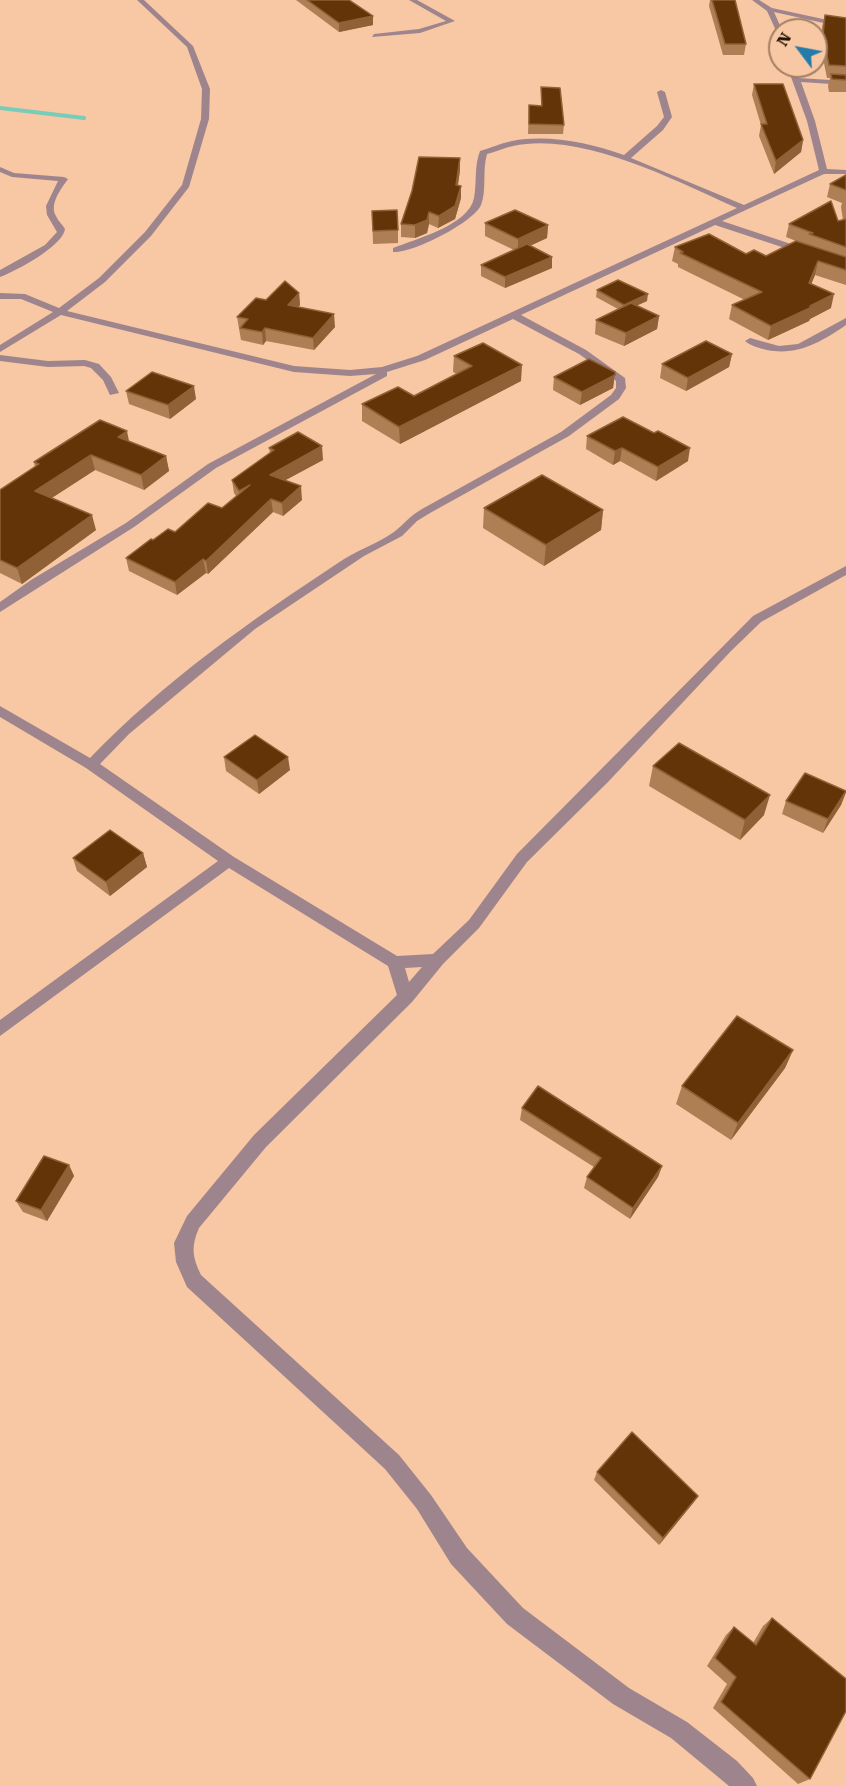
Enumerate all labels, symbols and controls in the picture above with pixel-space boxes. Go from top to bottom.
north arrow [768,18,828,78]
text: N [773,29,795,50]

